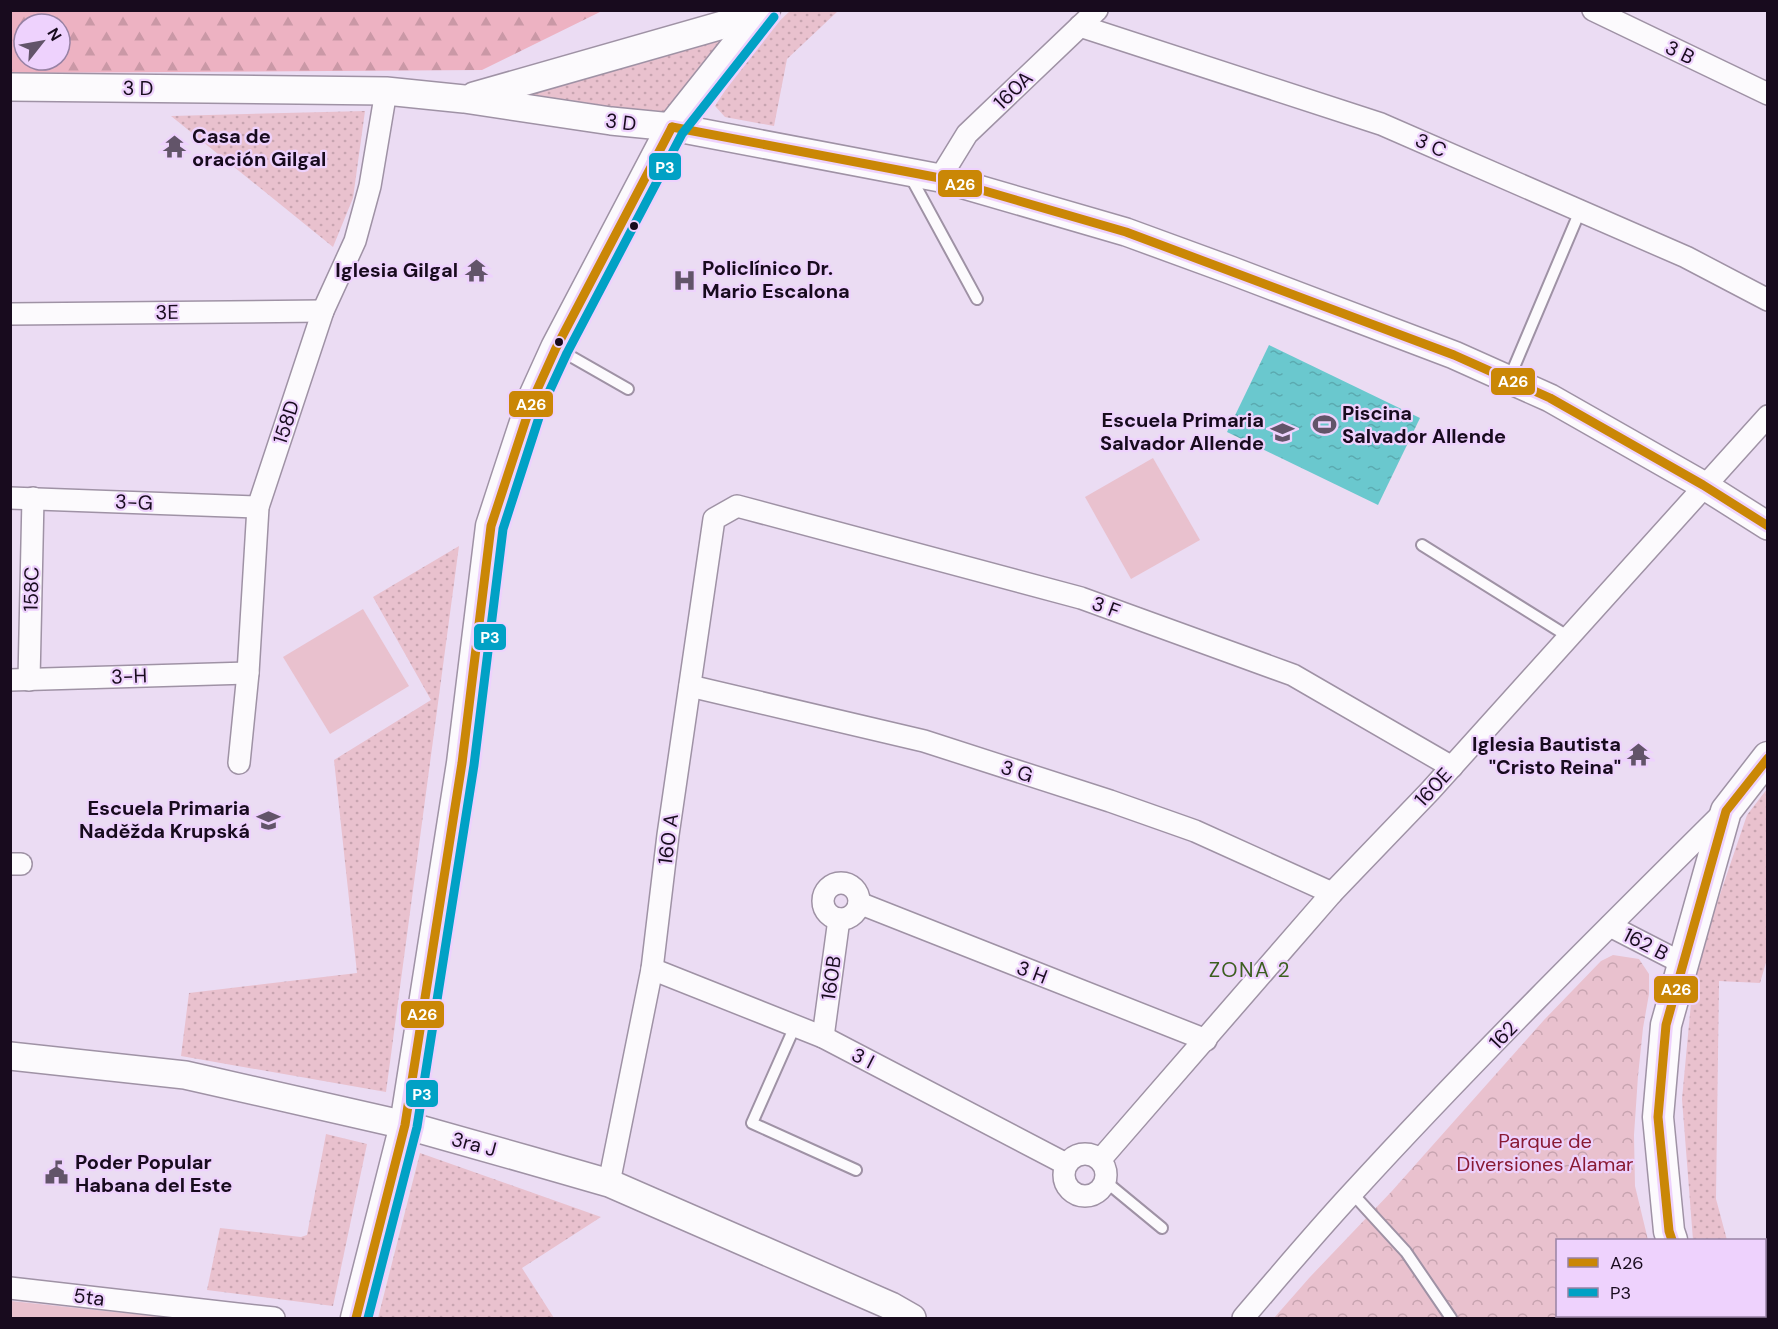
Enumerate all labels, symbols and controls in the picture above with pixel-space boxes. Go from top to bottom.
north arrow [12,12,72,72]
text: N [42,24,66,45]
street label: 3 B [1661,34,1699,70]
street label: 160A [988,65,1038,115]
street label: 3 D [122,75,154,101]
street label: 3 D [604,107,638,137]
place label: Casa de oración Gilgal [192,123,326,172]
street label: 3 C [1411,127,1451,163]
temple icon: Casa de oración Gilgal [161,134,187,160]
line badge: P3 [648,152,682,181]
text: P3 [655,157,675,178]
line badge: A26 [937,169,983,198]
text: A26 [945,174,975,195]
unlabelled marker [628,220,640,232]
place label: Policlínico Dr. Mario Escalona [702,255,850,304]
place label: Iglesia Gilgal [335,257,458,283]
temple icon: Iglesia Gilgal [463,257,489,283]
hospital icon: Policlínico Dr. Mario Escalona [671,267,697,293]
street label: 3E [155,299,179,325]
unlabelled marker [553,336,565,348]
line badge: A26 [1490,367,1536,396]
text: A26 [1498,371,1528,392]
line badge: A26 [508,390,554,418]
text: A26 [516,394,546,415]
street label: 158D [267,397,305,447]
place label: Piscina Salvador Allende [1342,400,1506,449]
place label: Escuela Primaria Salvador Allende [1100,407,1264,456]
sports icon: Piscina Salvador Allende [1311,412,1337,438]
school or university icon: Escuela Primaria Salvador Allende [1269,419,1295,445]
street label: 3-G [115,488,153,516]
street label: 158C [18,566,44,612]
street label: 3 F [1088,590,1124,624]
line badge: P3 [473,623,507,651]
text: P3 [480,627,500,648]
street label: 3-H [110,662,148,690]
place label: Iglesia Bautista "Cristo Reina" [1472,731,1621,780]
temple icon: Iglesia Bautista "Cristo Reina" [1626,742,1652,768]
street label: 3 G [998,754,1036,788]
street label: 160E [1409,762,1457,812]
place label: Escuela Primaria Naděžda Krupská [79,795,250,844]
school or university icon: Escuela Primaria Naděžda Krupská [255,807,281,833]
street label: 160 A [652,812,684,866]
street label: 162 B [1619,922,1673,966]
street label: 160B [815,954,847,1002]
street label: 3 H [1013,954,1051,990]
district label: ZONA 2 [1209,956,1291,984]
line badge: A26 [1653,975,1699,1004]
text: A26 [1661,979,1691,1000]
line badge: A26 [400,1000,445,1029]
text: A26 [407,1004,437,1025]
street label: 162 [1483,1015,1523,1055]
street label: 3 I [847,1041,879,1075]
line badge: P3 [405,1079,439,1108]
text: P3 [412,1084,432,1105]
street label: 3ra J [449,1126,499,1162]
park label: Parque de Diversiones Alamar [1457,1128,1633,1177]
place label: Poder Popular Habana del Este [75,1149,232,1198]
public building icon: Poder Popular Habana del Este [44,1160,70,1186]
legend [1556,1239,1766,1317]
text: A26 [1610,1251,1644,1275]
text: P3 [1610,1281,1631,1305]
street label: 5ta [72,1282,106,1312]

